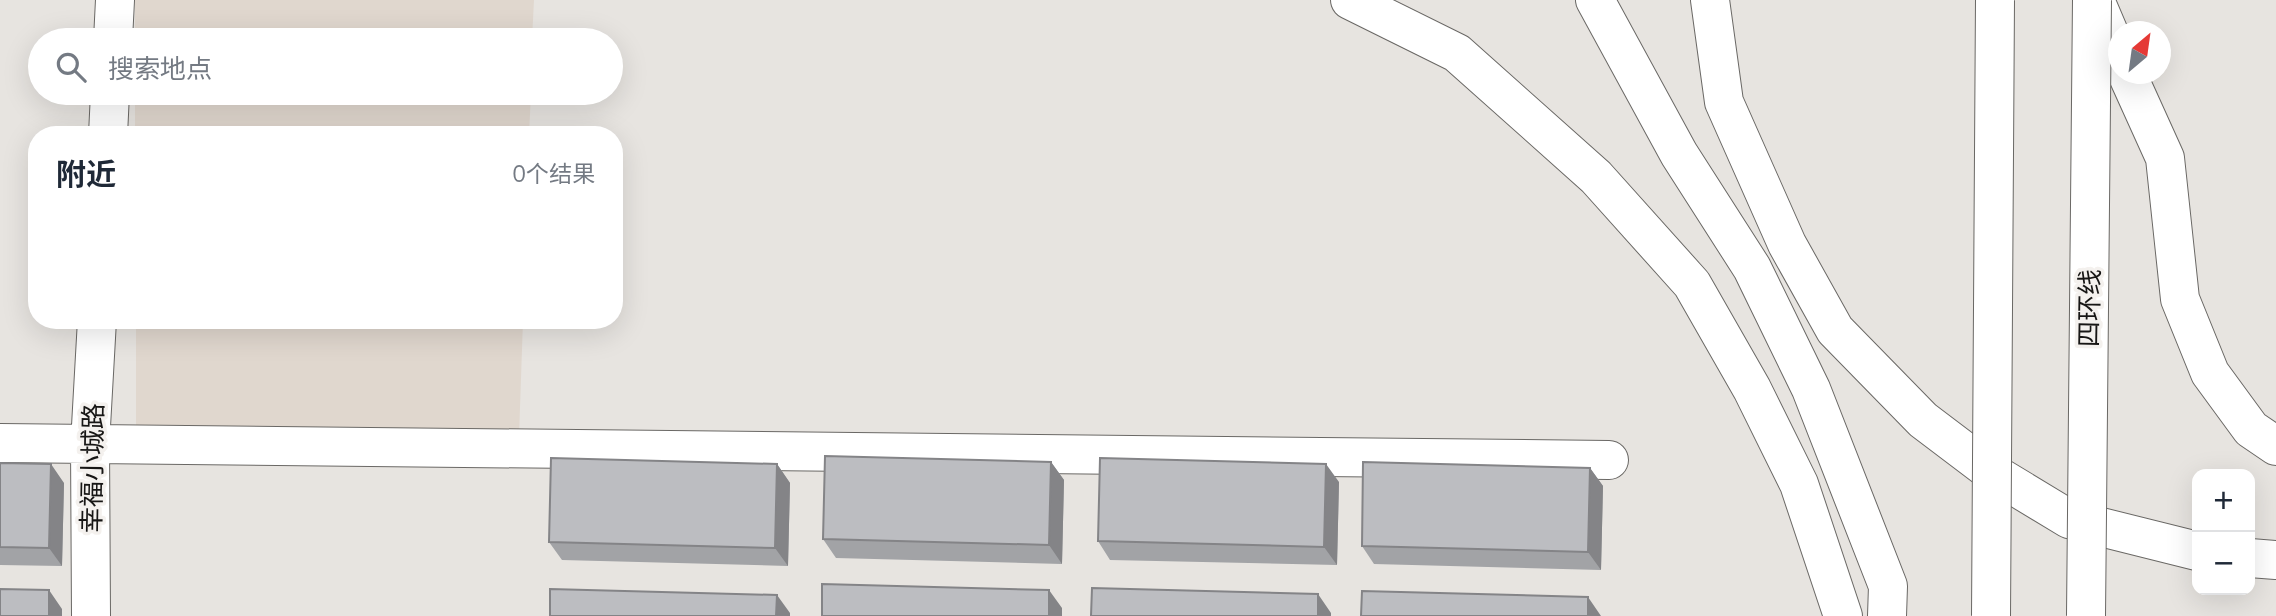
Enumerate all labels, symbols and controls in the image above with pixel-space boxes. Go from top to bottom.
north arrow [2108,21,2171,84]
search box [28,28,623,105]
icon: search [52,48,90,86]
text: 搜索地点 [108,52,212,85]
text: 附近 [56,155,116,193]
text: 0个结果 [512,159,595,188]
street label: 四环线 [2072,269,2106,347]
street label: 幸福小城路 [74,403,110,533]
map controls [2192,469,2255,595]
button: + [2192,469,2255,532]
button: − [2192,532,2255,595]

